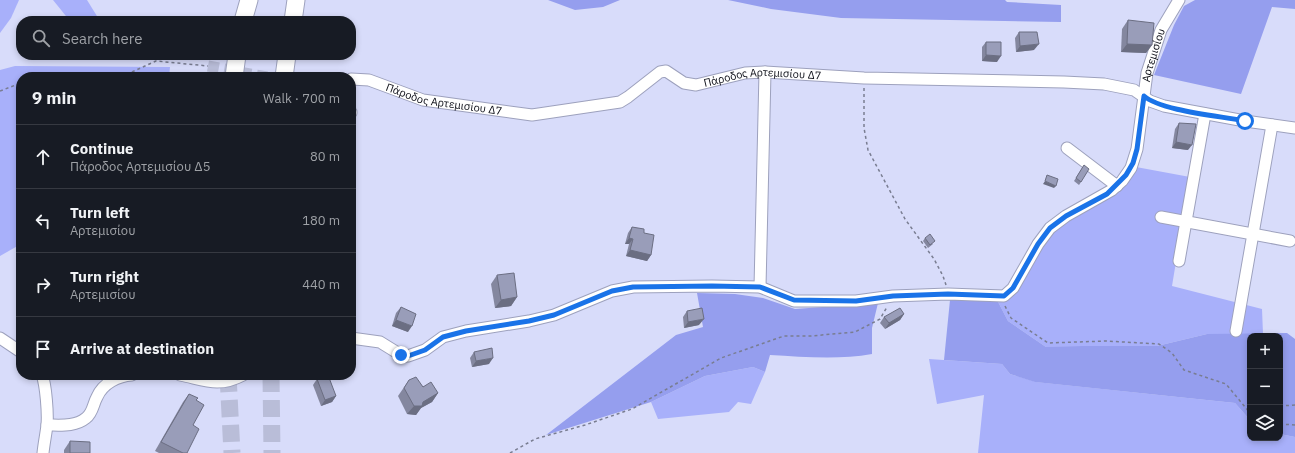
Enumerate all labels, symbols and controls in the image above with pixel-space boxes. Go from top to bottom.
search box [16,16,356,60]
icon: search [30,27,52,49]
street label: Αρτεμισίου [1139,27,1168,83]
text: Search here [62,29,142,48]
street label: Πάροδος Αρτεμισίου Δ7 [702,65,822,90]
street label: Πάροδος Αρτεμισίου Δ7 [384,80,503,118]
text: 9 min [32,87,76,109]
text: Walk · 700 m [263,90,340,107]
route start [1236,112,1254,130]
text: Continue [70,139,134,158]
icon: ahead [32,146,54,168]
text: 80 m [310,148,340,165]
text: Πάροδος Αρτεμισίου Δ5 [70,158,210,175]
text: Turn left [70,203,130,222]
icon: left [32,210,54,232]
text: 180 m [302,212,340,229]
text: Αρτεμισίου [70,222,136,239]
text: Turn right [70,267,139,286]
icon: right [32,274,54,296]
text: 440 m [302,276,340,293]
text: Αρτεμισίου [70,286,136,303]
map controls [1247,333,1283,441]
button: + [1247,333,1283,369]
icon: arrive [32,338,54,360]
text: Arrive at destination [70,339,214,358]
route end [392,346,410,364]
button: − [1247,369,1283,405]
button: layers [1247,405,1283,441]

